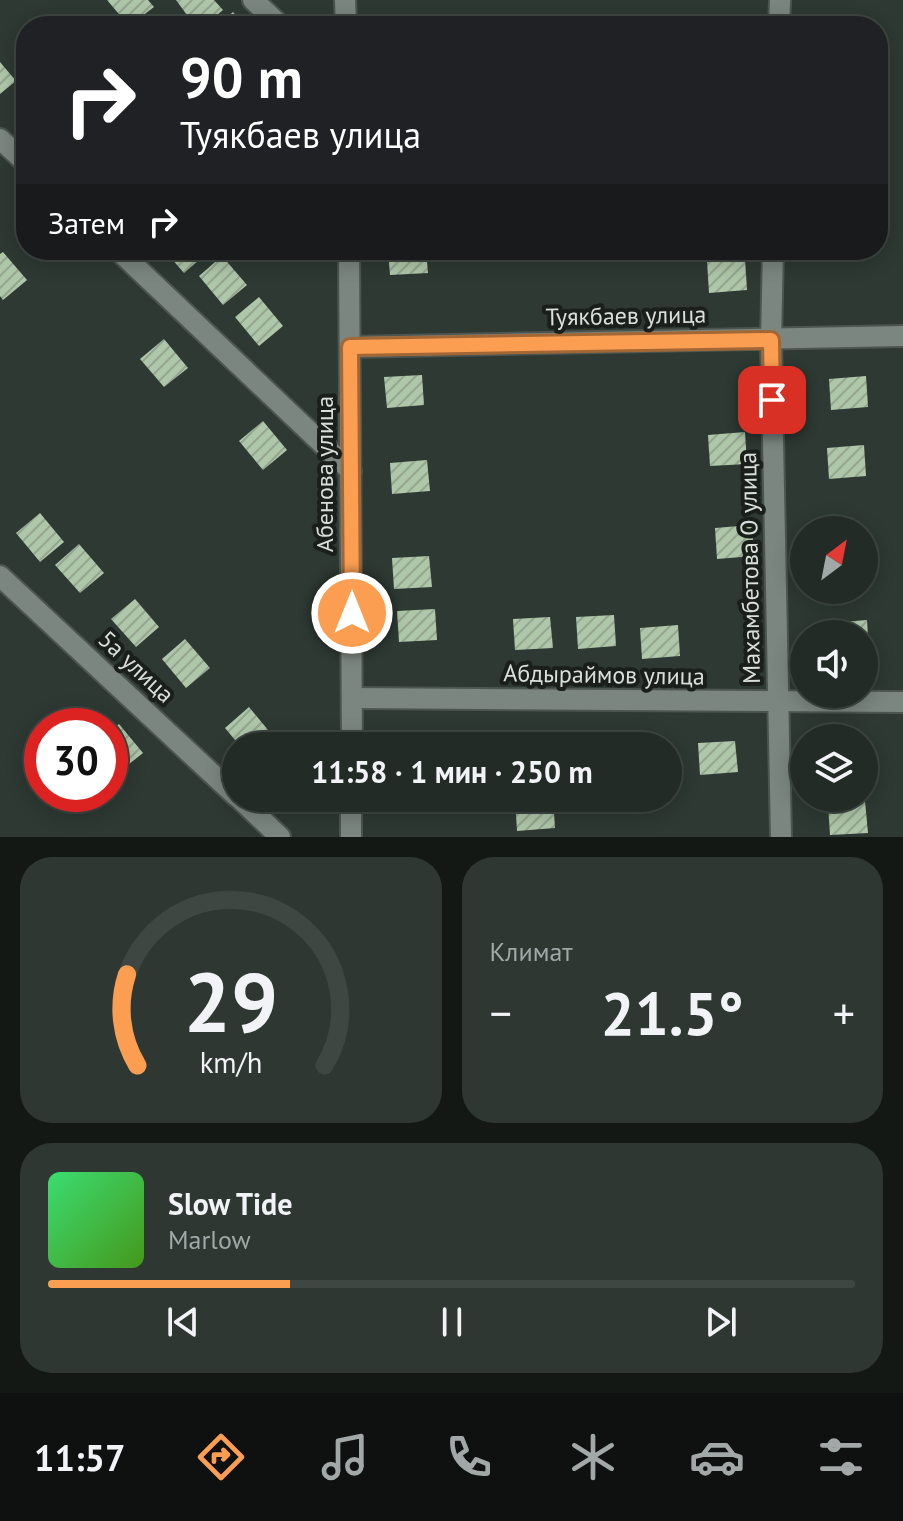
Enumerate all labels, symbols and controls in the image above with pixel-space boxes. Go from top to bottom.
text: 90 m [180,41,303,113]
icon: right [48,48,152,152]
text: Туякбаев улица [180,111,421,158]
icon: right [141,200,185,244]
text: Затем [48,203,125,242]
street label: Туякбаев улица [545,299,707,332]
pin [738,366,806,434]
icon: arrive [750,378,794,422]
street label: Абенова улица [309,396,340,552]
street label: Махамбетова О улица [732,452,767,684]
north arrow [790,516,878,604]
map controls [790,516,878,812]
position arrow [310,571,394,655]
button: sound [790,620,878,708]
street label: 5а улица [92,624,181,710]
street label: Абдыраймов улица [503,657,705,692]
speed limit sign: 30 [24,708,128,812]
button: layers [790,724,878,812]
text: 11:58 · 1 мин · 250 m [311,752,593,791]
text: Климат [490,935,573,968]
text: 29 [184,947,278,1055]
text: 21.5° [601,974,744,1052]
text: − [490,984,512,1041]
text: + [833,984,855,1041]
text: km/h [199,1044,262,1081]
text: Slow Tide [168,1184,293,1223]
text: Marlow [168,1223,251,1256]
icon: previous [161,1300,205,1344]
icon: pause [430,1300,474,1344]
icon: next [699,1300,743,1344]
icon: directions [193,1429,249,1485]
icon: music [317,1429,373,1485]
icon: phone [441,1429,497,1485]
icon: climate [565,1429,621,1485]
icon: car [689,1429,745,1485]
icon: filters [813,1429,869,1485]
text: 11:57 [34,1434,125,1481]

